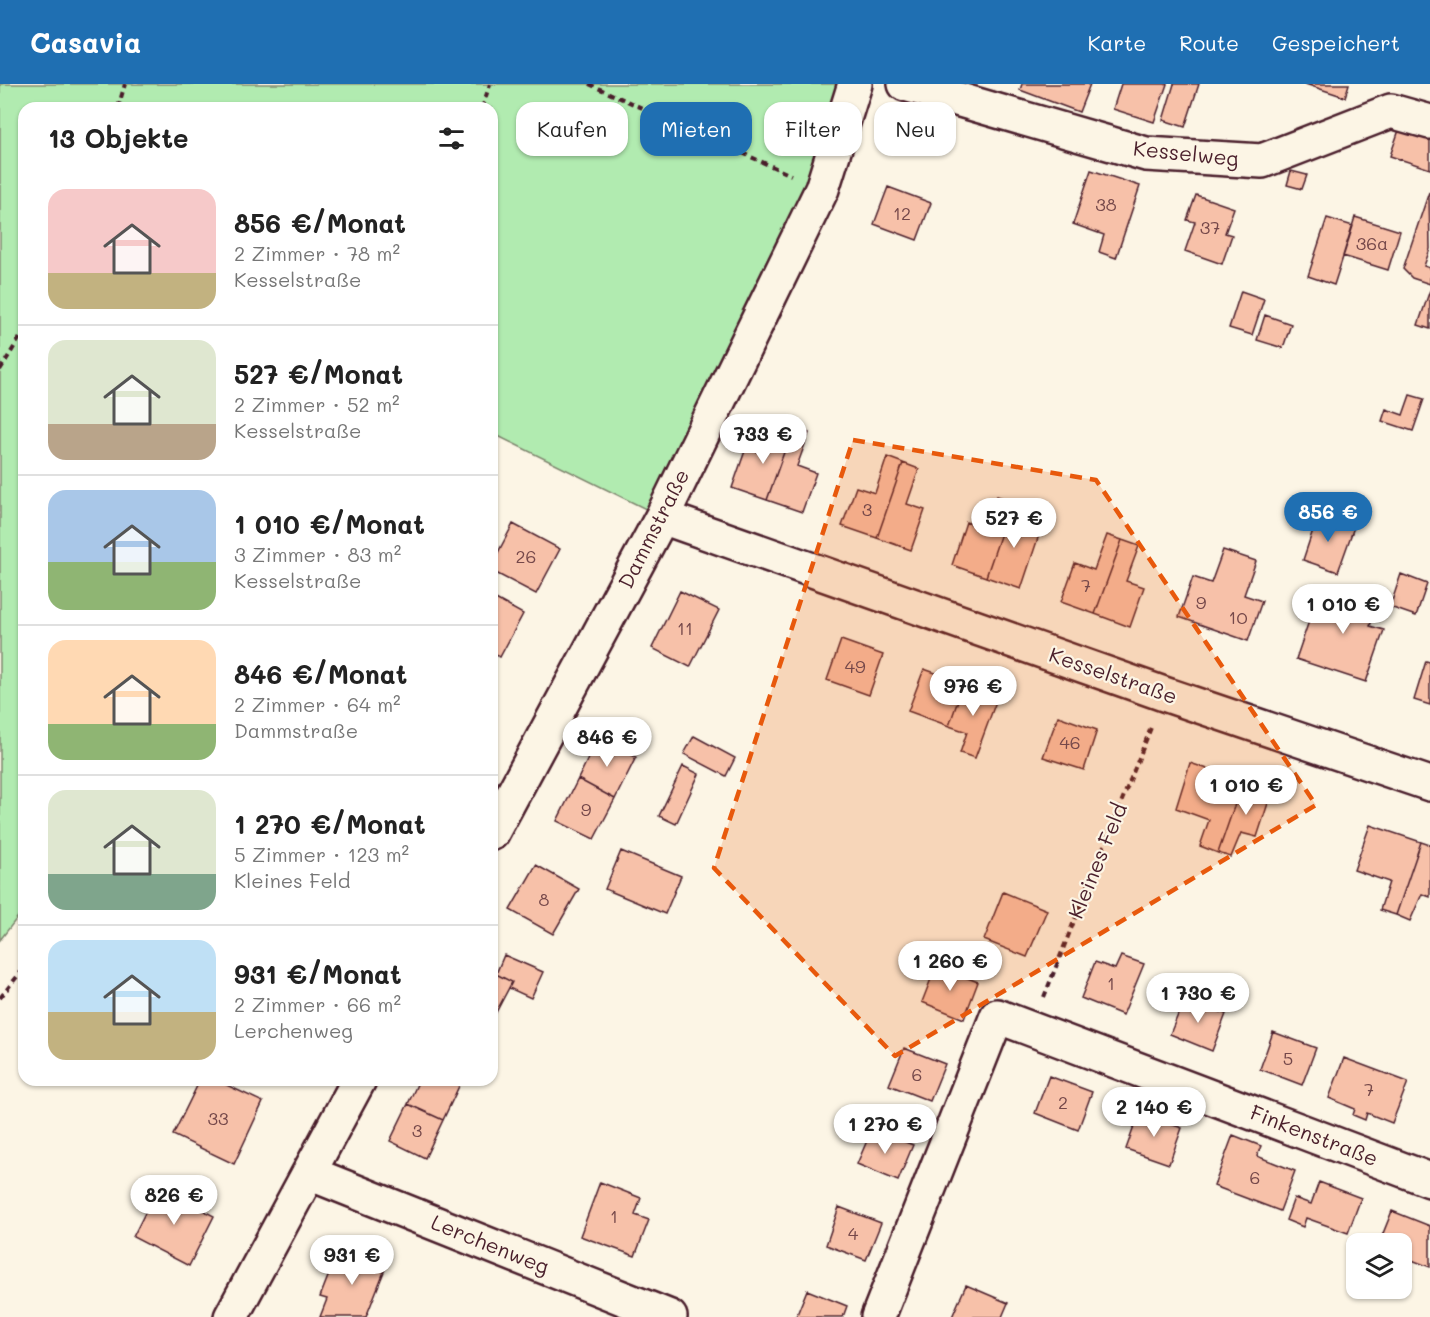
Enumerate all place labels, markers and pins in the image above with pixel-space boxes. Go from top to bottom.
pin: 733 € [721,414,805,465]
pin: 856 € [1286,492,1370,543]
pin: 527 € [972,498,1056,549]
pin: 1 010 € [1288,584,1398,635]
pin: 976 € [931,666,1015,717]
pin: 846 € [565,717,649,768]
pin: 1 010 € [1191,765,1301,816]
pin: 1 260 € [895,941,1005,992]
pin: 1 730 € [1143,973,1253,1024]
pin: 2 140 € [1099,1087,1209,1138]
pin: 1 270 € [830,1104,940,1155]
pin: 826 € [132,1175,216,1226]
pin: 931 € [310,1235,394,1286]

